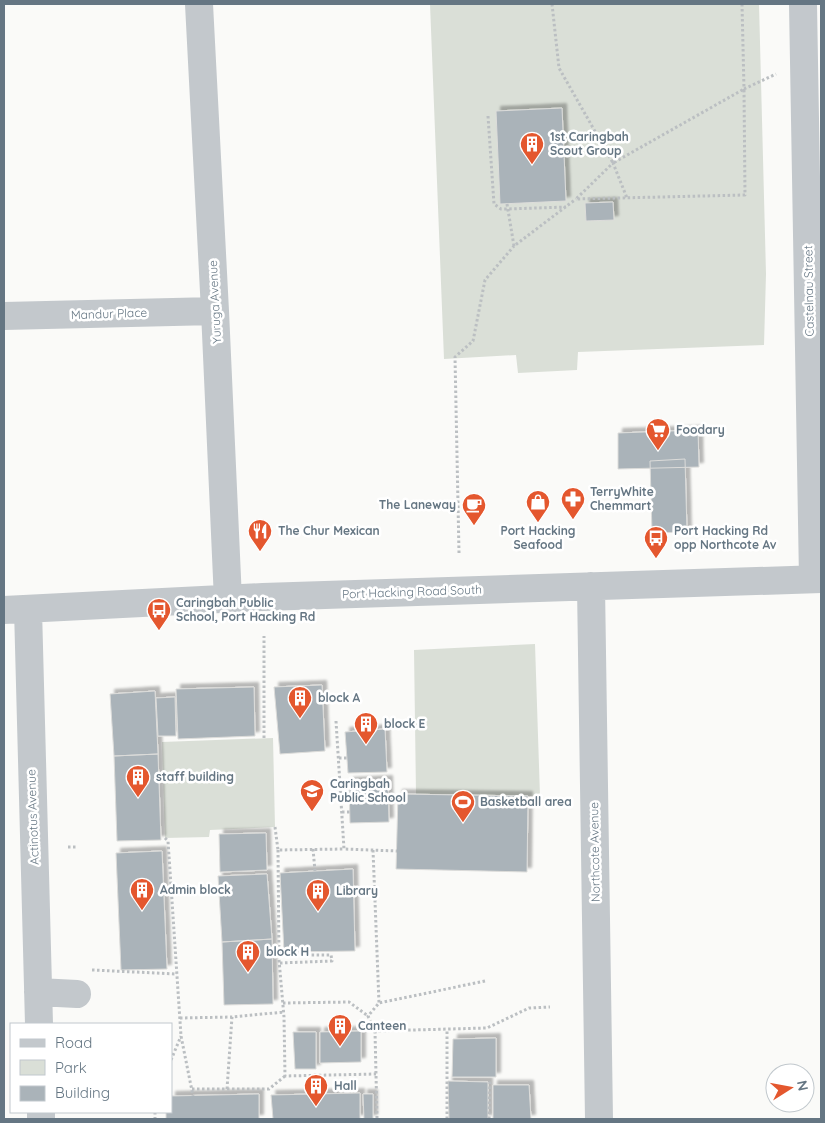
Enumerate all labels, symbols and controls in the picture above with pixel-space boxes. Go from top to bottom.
place label: 1st Caringbah Scout Group [550,129,629,158]
building icon: 1st Caringbah Scout Group [519,131,545,165]
street label: Castelnau Street [800,245,817,337]
street label: Yuruga Avenue [205,260,224,344]
street label: Mandur Place [70,305,148,322]
supermarket icon: Foodary [645,417,671,451]
place label: Foodary [676,422,725,437]
place label: TerryWhite Chemmart [590,484,654,513]
pharmacy icon: TerryWhite Chemmart [560,486,586,520]
shop icon: Port Hacking Seafood [525,489,551,523]
cafe icon: The Laneway [461,492,487,526]
place label: The Laneway [379,497,456,512]
restaurant icon: The Chur Mexican [247,518,273,552]
place label: The Chur Mexican [278,523,380,538]
place label: Port Hacking Seafood [501,523,575,552]
place label: Port Hacking Rd opp Northcote Av [674,523,777,552]
bus stop icon: Port Hacking Rd opp Northcote Av [643,525,669,559]
street label: Port Hacking Road South [342,582,482,601]
place label: Caringbah Public School, Port Hacking Rd [176,595,315,624]
bus stop icon: Caringbah Public School, Port Hacking Rd [146,597,172,631]
building icon: block A [287,685,313,719]
place label: block A [318,690,361,705]
building icon: block E [353,711,379,745]
place label: block E [384,716,426,731]
building icon: staff building [125,764,151,798]
street label: Actinotus Avenue [23,769,42,865]
place label: staff building [156,769,234,784]
place label: Caringbah Public School [330,776,406,805]
school or university icon: Caringbah Public School [299,778,325,812]
sports icon: Basketball area [450,789,476,823]
place label: Basketball area [480,794,572,809]
street label: Northcote Avenue [586,802,603,902]
building icon: Admin block [129,877,155,911]
building icon: Library [305,878,331,912]
place label: Admin block [160,882,231,897]
place label: Library [336,883,378,898]
building icon: block H [235,939,261,973]
place label: block H [266,944,309,959]
building icon: Canteen [327,1013,353,1047]
place label: Canteen [358,1018,406,1033]
legend [10,1023,172,1113]
text: Road [55,1033,92,1052]
text: Park [55,1058,87,1077]
north arrow [765,1063,815,1113]
building icon: Hall [303,1073,329,1107]
place label: Hall [334,1078,357,1093]
text: N [793,1079,813,1092]
text: Building [55,1083,110,1102]

